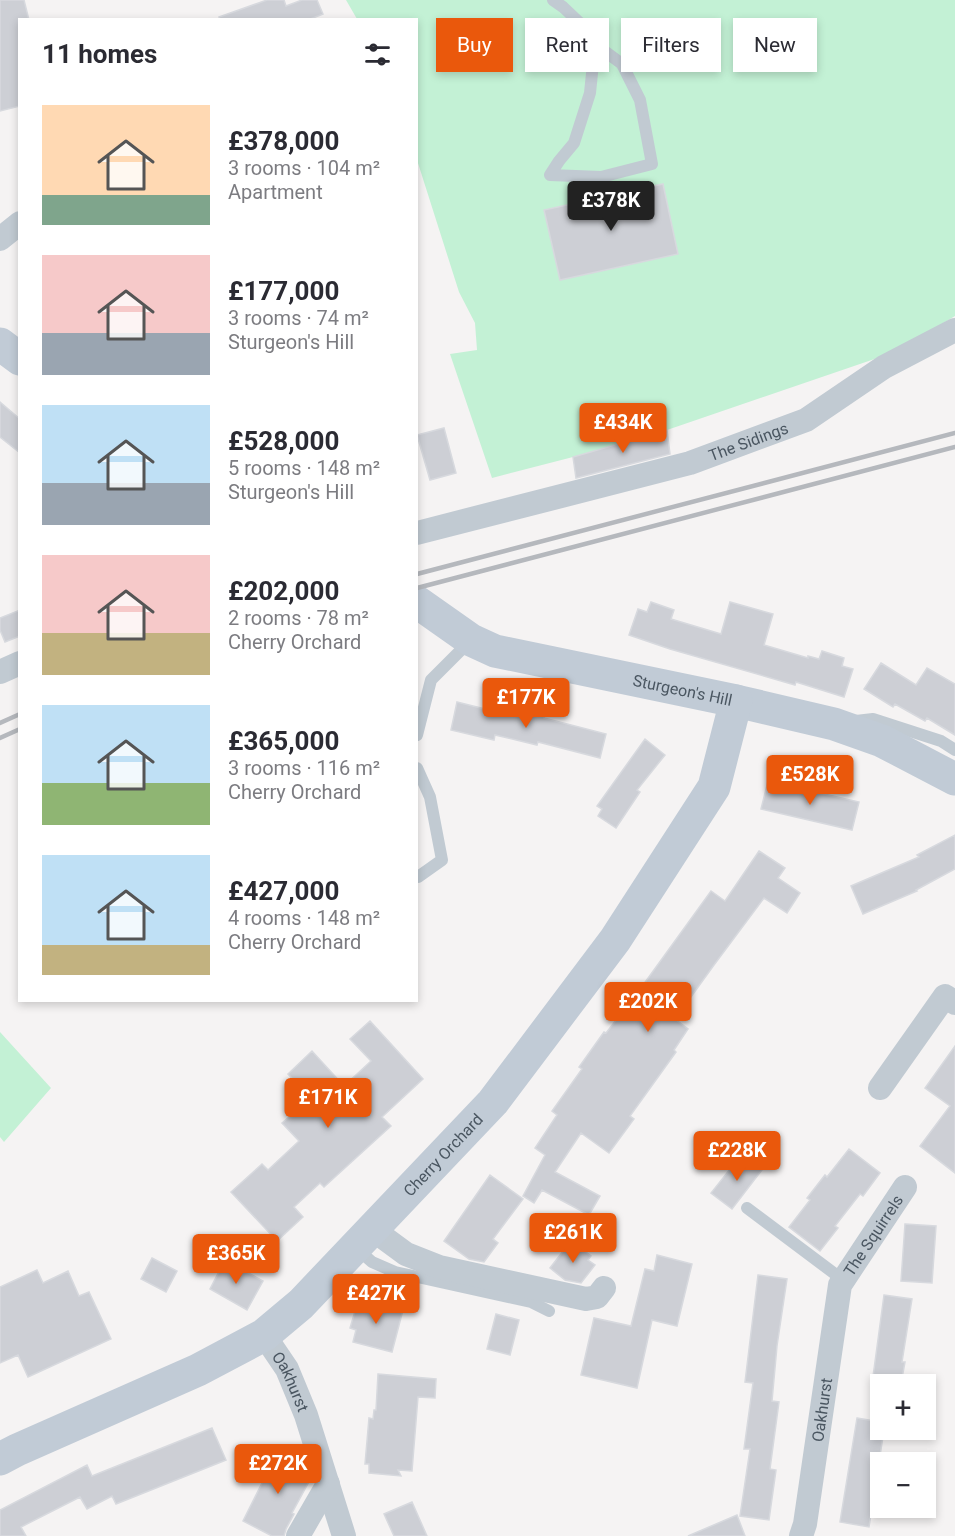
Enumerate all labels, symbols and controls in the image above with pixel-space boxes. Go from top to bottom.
chip: Buy [436,18,513,72]
chip: Rent [525,18,609,72]
chip: Filters [621,18,721,72]
chip: New [733,18,817,72]
icon: filters [361,38,394,71]
text: 11 homes [42,39,157,69]
text: £378,000 [228,126,339,156]
icon: home [90,129,162,201]
text: 3 rooms · 104 m² [228,156,380,180]
text: Apartment [228,180,323,204]
pin: £378K [569,181,653,232]
text: £378K [581,188,641,212]
text: £177,000 [228,276,339,306]
icon: home [90,279,162,351]
text: 3 rooms · 74 m² [228,306,369,330]
text: Sturgeon's Hill [228,330,354,354]
pin: £434K [581,403,665,454]
text: £434K [593,410,653,434]
street label: The Sidings [706,418,791,465]
text: £528,000 [228,426,339,456]
icon: home [90,429,162,501]
text: 5 rooms · 148 m² [228,456,380,480]
text: Sturgeon's Hill [228,480,354,504]
text: £202,000 [228,576,339,606]
icon: home [90,579,162,651]
text: 2 rooms · 78 m² [228,606,369,630]
text: Cherry Orchard [228,630,361,654]
street label: Sturgeon's Hill [631,671,734,710]
pin: £177K [484,678,568,729]
text: £177K [496,685,556,709]
text: £365,000 [228,726,339,756]
icon: home [90,729,162,801]
pin: £528K [768,755,852,806]
text: 3 rooms · 116 m² [228,756,380,780]
text: £528K [780,762,840,786]
text: Cherry Orchard [228,780,361,804]
text: £427,000 [228,876,339,906]
icon: home [90,879,162,951]
text: 4 rooms · 148 m² [228,906,380,930]
text: Cherry Orchard [228,930,361,954]
pin: £202K [606,982,690,1033]
text: £202K [618,989,678,1013]
pin: £171K [286,1078,370,1129]
text: £171K [298,1085,358,1109]
street label: Cherry Orchard [400,1110,487,1200]
pin: £228K [695,1131,779,1182]
text: £228K [707,1138,767,1162]
street label: The Squirrels [840,1191,907,1280]
pin: £261K [531,1213,615,1264]
text: £261K [543,1220,603,1244]
pin: £365K [194,1234,278,1285]
text: £365K [206,1241,266,1265]
pin: £427K [334,1274,418,1325]
text: £427K [346,1281,406,1305]
street label: Oakhurst [268,1348,313,1415]
map controls [870,1374,936,1518]
button: + [870,1374,936,1440]
street label: Oakhurst [808,1377,836,1443]
pin: £272K [236,1444,320,1495]
text: £272K [248,1451,308,1475]
button: − [870,1452,936,1518]

